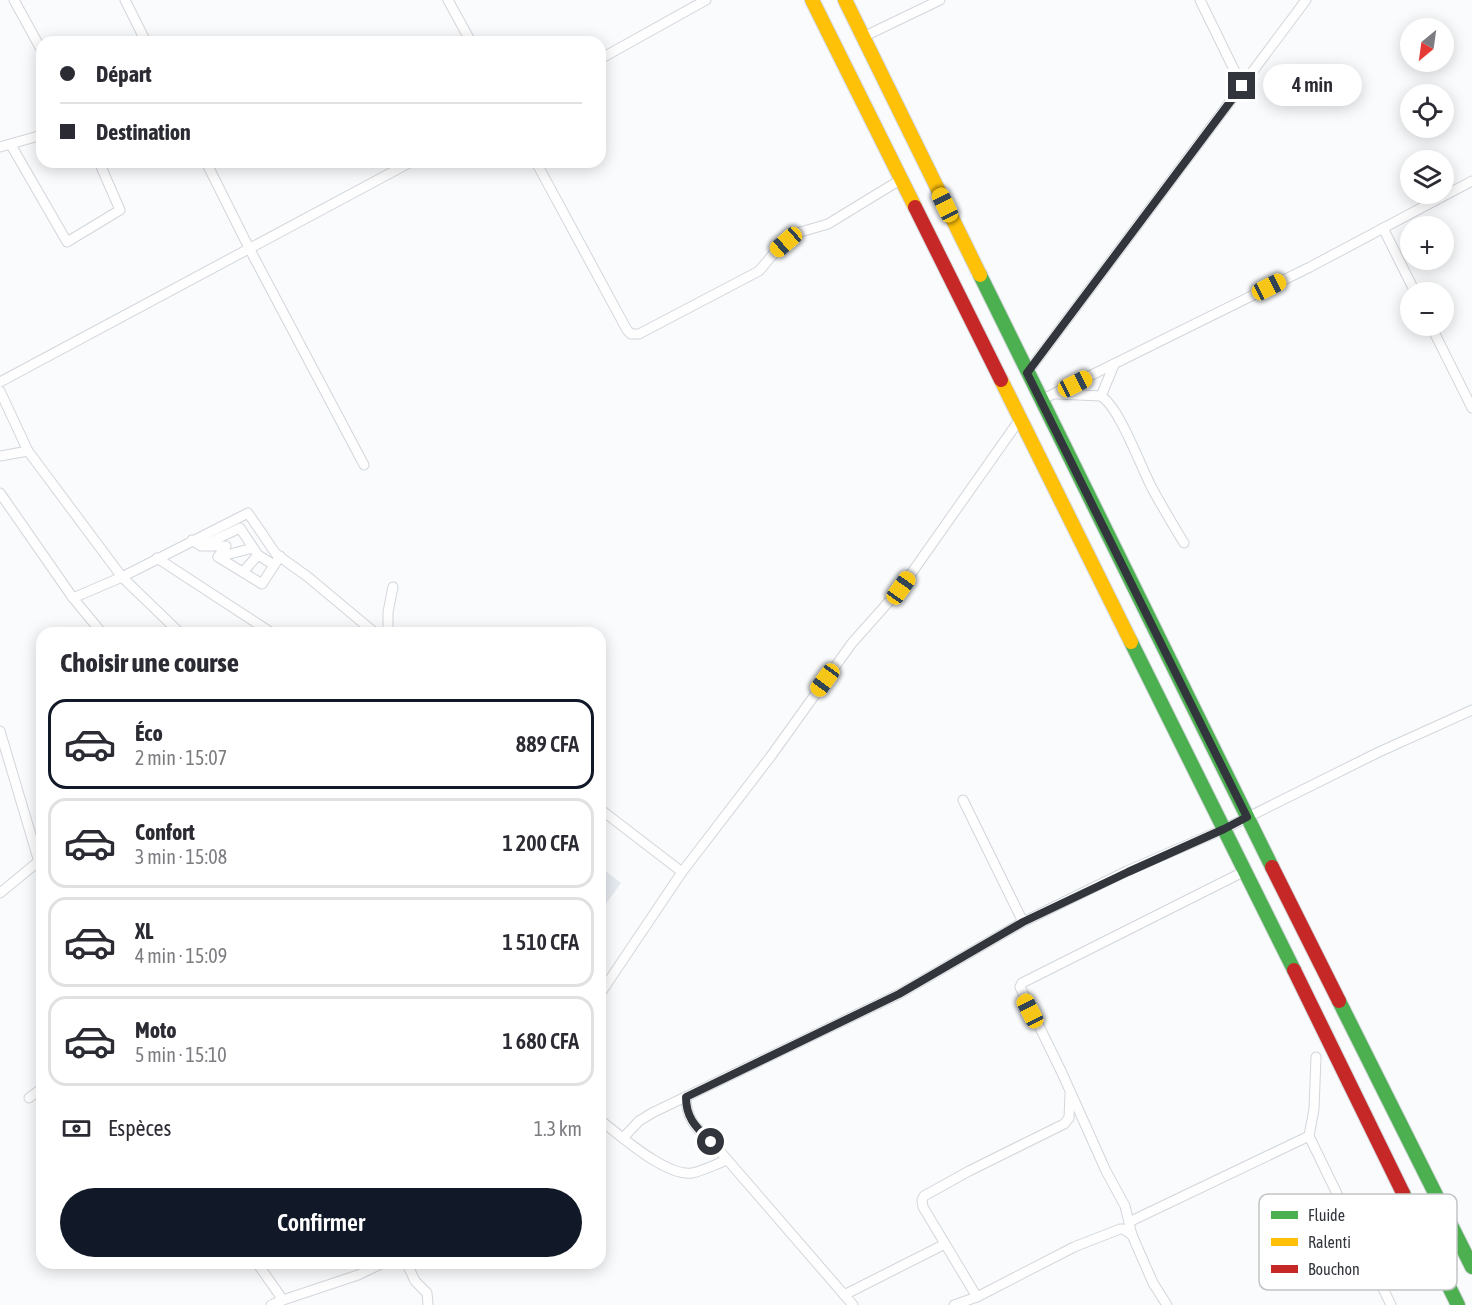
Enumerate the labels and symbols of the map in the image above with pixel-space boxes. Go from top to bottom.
north arrow [1400,18,1454,72]
callout: 4 min [1263,65,1362,107]
route end [1228,72,1255,99]
car [929,185,961,225]
car [767,223,805,261]
car [1249,271,1289,303]
car [1055,368,1095,400]
car [883,568,919,608]
car [807,660,843,700]
car [1014,991,1046,1031]
route start [697,1128,724,1155]
legend [1259,1194,1457,1290]
text: Fluide [1308,1206,1345,1224]
text: Ralenti [1308,1233,1351,1251]
text: Bouchon [1308,1260,1360,1278]

